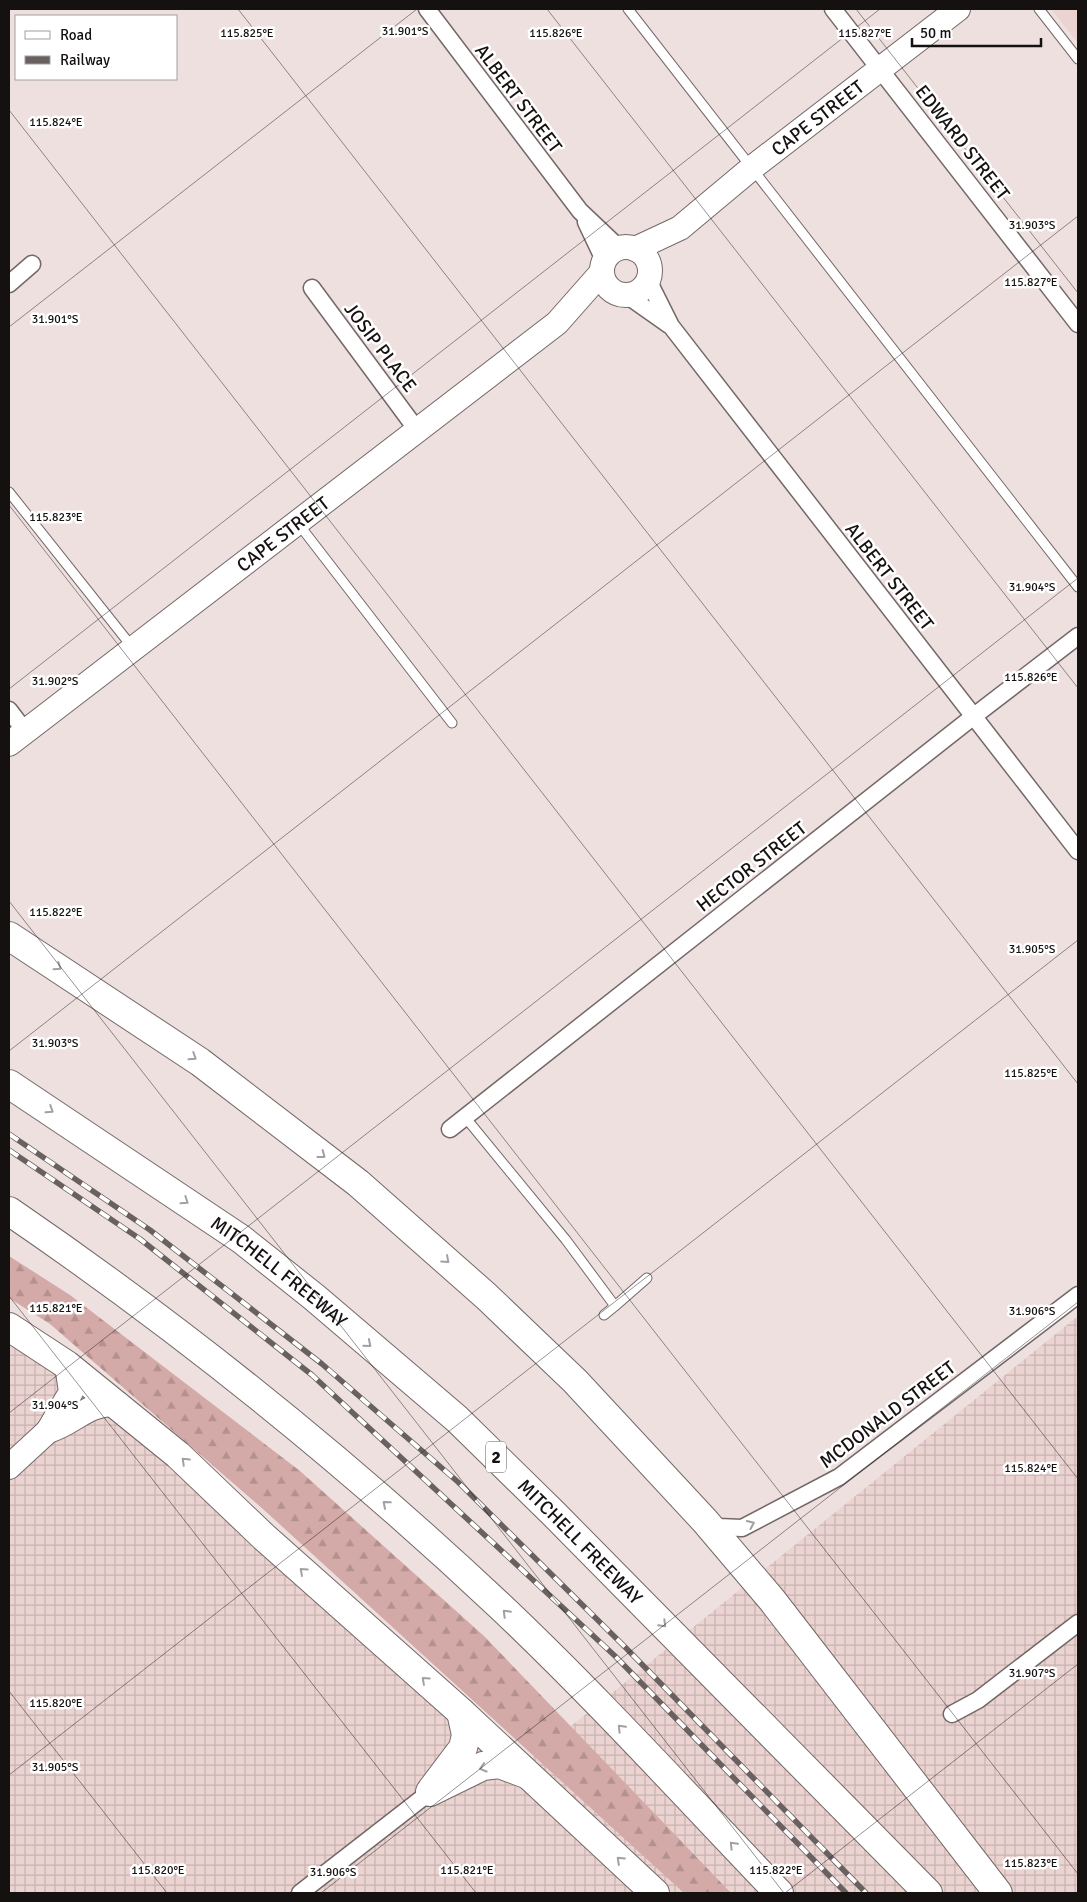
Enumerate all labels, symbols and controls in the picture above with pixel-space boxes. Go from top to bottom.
legend [15,15,178,80]
scale bar [912,15,1041,47]
text: 31.901°S [382,24,429,39]
text: 50 m [920,24,951,42]
text: Road [60,26,92,44]
text: 115.825°E [220,26,274,41]
text: 115.826°E [529,26,583,41]
text: 115.827°E [838,26,892,41]
street label: ALBERT STREET [470,39,567,158]
text: Railway [60,51,110,69]
street label: CAPE STREET [767,75,870,161]
street label: EDWARD STREET [910,80,1015,206]
text: 115.824°E [29,115,83,130]
text: 31.903°S [1009,218,1056,233]
text: 115.827°E [1004,275,1058,290]
street label: JOSIP PLACE [339,298,422,397]
text: 31.901°S [32,312,79,327]
street label: CAPE STREET [232,491,335,578]
text: 115.823°E [29,510,83,525]
street label: ALBERT STREET [840,518,939,636]
text: 31.904°S [1009,580,1056,595]
text: 115.826°E [1004,670,1058,685]
text: 31.902°S [32,674,79,689]
street label: HECTOR STREET [692,816,812,917]
text: 115.822°E [29,905,83,920]
text: 31.905°S [1009,942,1056,957]
one-way arrow [52,961,61,971]
text: 31.903°S [32,1036,79,1051]
one-way arrow [187,1051,197,1060]
text: 115.825°E [1004,1066,1058,1081]
one-way arrow [44,1104,53,1114]
one-way arrow [316,1150,325,1158]
one-way arrow [179,1195,188,1204]
street label: MITCHELL FREEWAY [206,1211,352,1333]
one-way arrow [441,1255,450,1264]
text: 115.821°E [29,1301,83,1316]
text: 31.906°S [1009,1304,1056,1319]
one-way arrow [362,1338,371,1347]
street label: MCDONALD STREET [815,1355,961,1474]
text: 31.904°S [32,1398,79,1413]
road number: 2 [486,1441,506,1472]
one-way arrow [181,1458,190,1467]
text: 115.824°E [1004,1461,1058,1476]
street label: MITCHELL FREEWAY [512,1474,648,1610]
one-way arrow [382,1501,391,1510]
one-way arrow [746,1519,755,1530]
one-way arrow [300,1568,309,1577]
one-way arrow [503,1610,512,1619]
one-way arrow [657,1618,666,1627]
text: 31.907°S [1009,1666,1056,1681]
one-way arrow [421,1676,430,1685]
text: 115.820°E [29,1696,83,1711]
one-way arrow [618,1725,627,1734]
text: 31.905°S [32,1760,79,1775]
one-way arrow [480,1762,488,1772]
one-way arrow [730,1842,739,1851]
text: 115.823°E [1004,1856,1058,1871]
one-way arrow [616,1857,625,1866]
text: 115.820°E [131,1863,185,1878]
text: 115.821°E [440,1863,494,1878]
text: 115.822°E [749,1863,803,1878]
text: 31.906°S [310,1865,357,1880]

